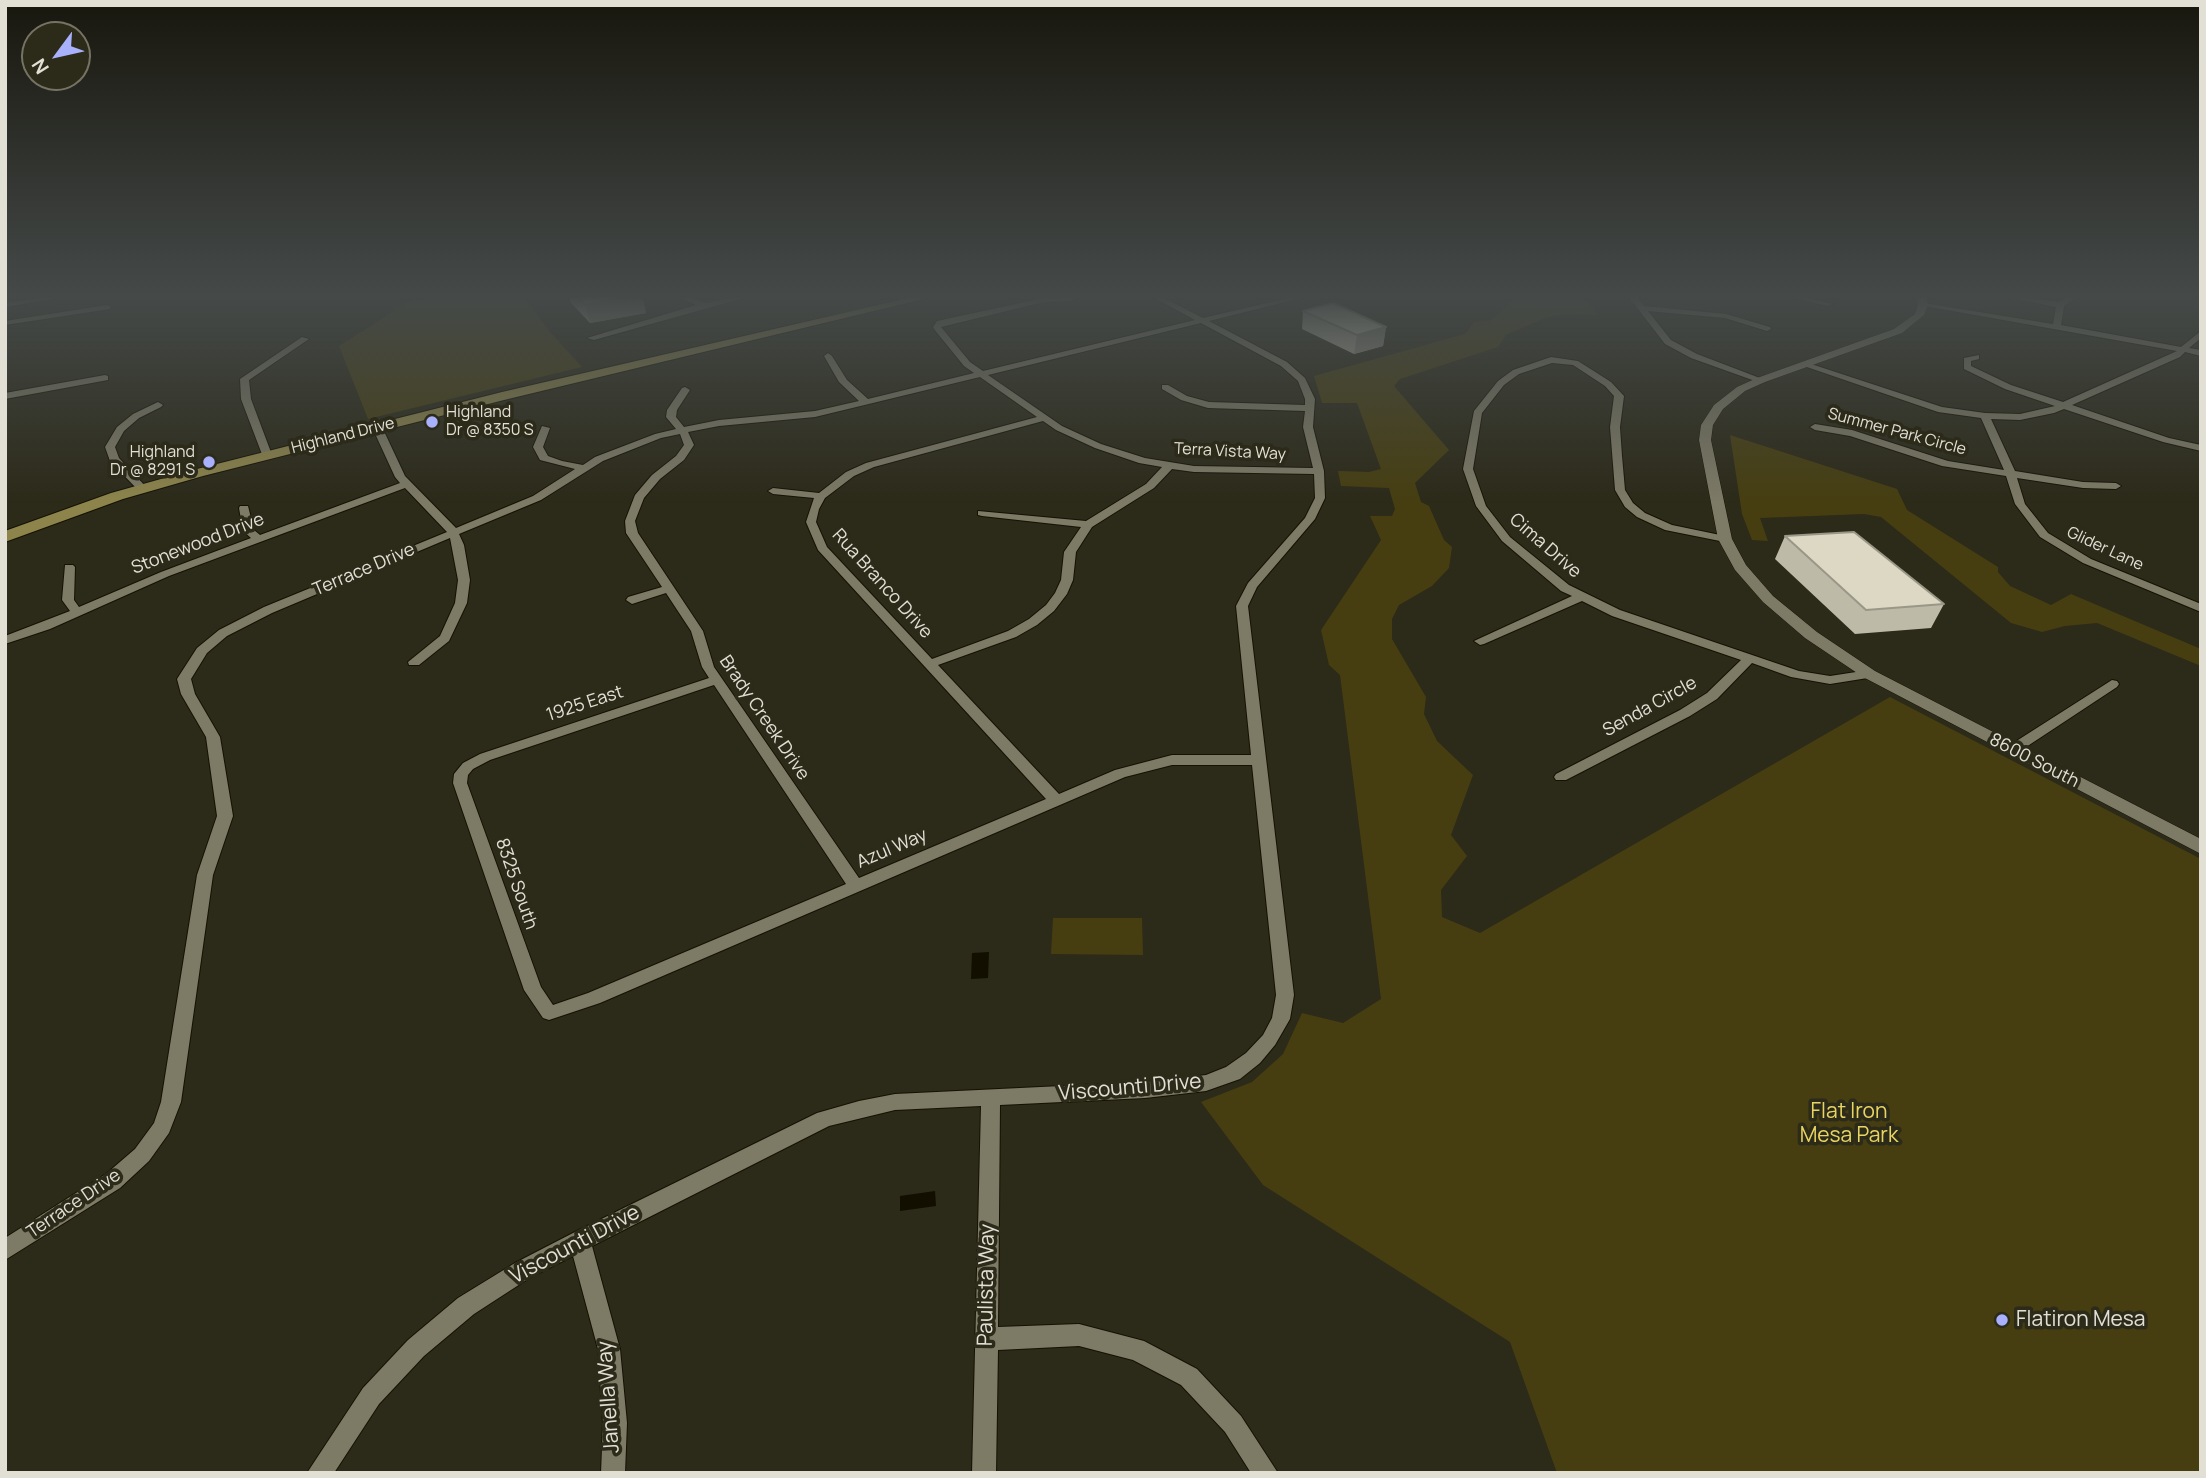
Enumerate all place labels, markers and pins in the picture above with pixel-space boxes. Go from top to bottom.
place label: Highland Dr @ 8350 S [446,403,534,441]
marker: Highland Dr @ 8350 S [424,414,440,430]
place label: Highland Dr @ 8291 S [110,443,195,481]
marker: Highland Dr @ 8291 S [201,454,217,470]
place label: Flatiron Mesa [2016,1307,2146,1333]
marker: Flatiron Mesa [1994,1312,2010,1328]

